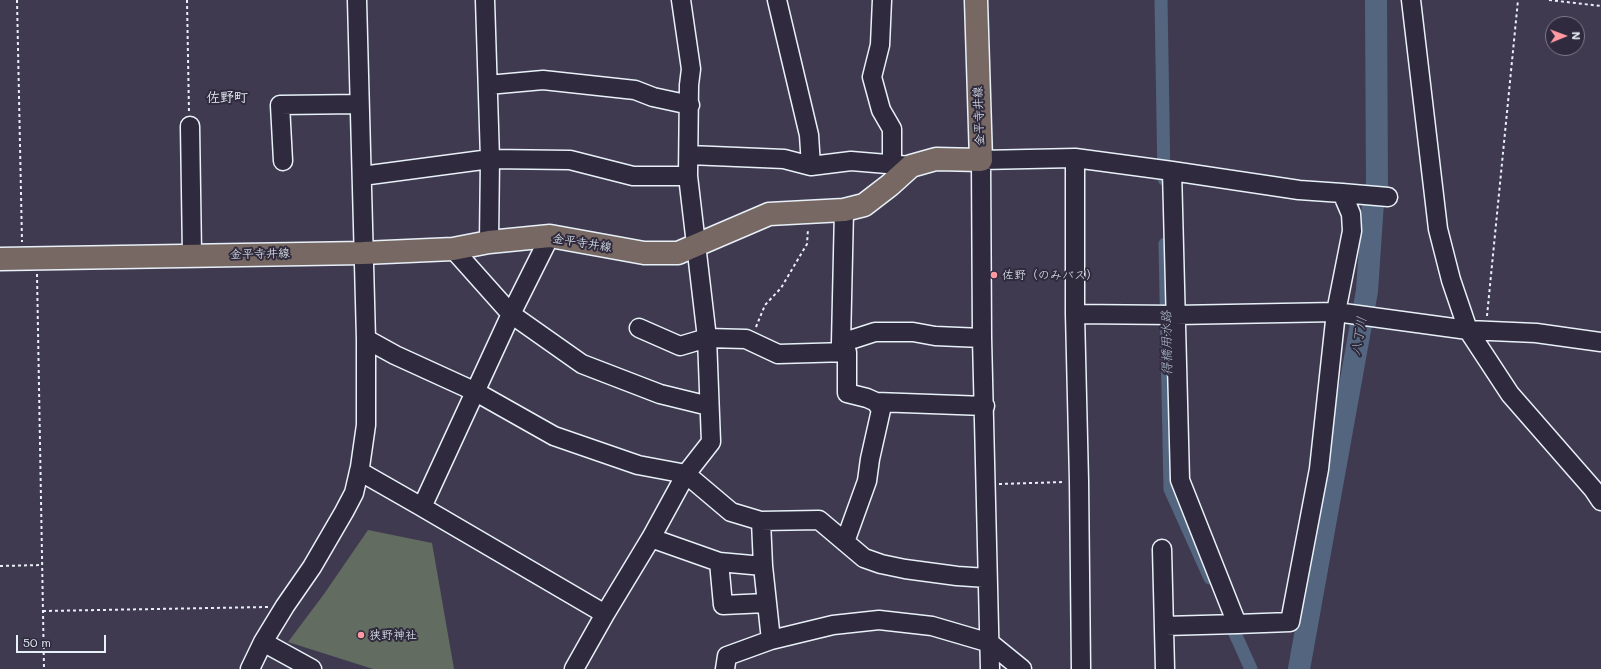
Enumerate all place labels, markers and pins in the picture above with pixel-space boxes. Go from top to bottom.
place label: 佐野（のみバス） [1002,268,1098,282]
marker: 佐野（のみバス） [989,270,999,280]
place label: 狭野神社 [369,628,417,642]
marker: 狭野神社 [356,630,366,640]

